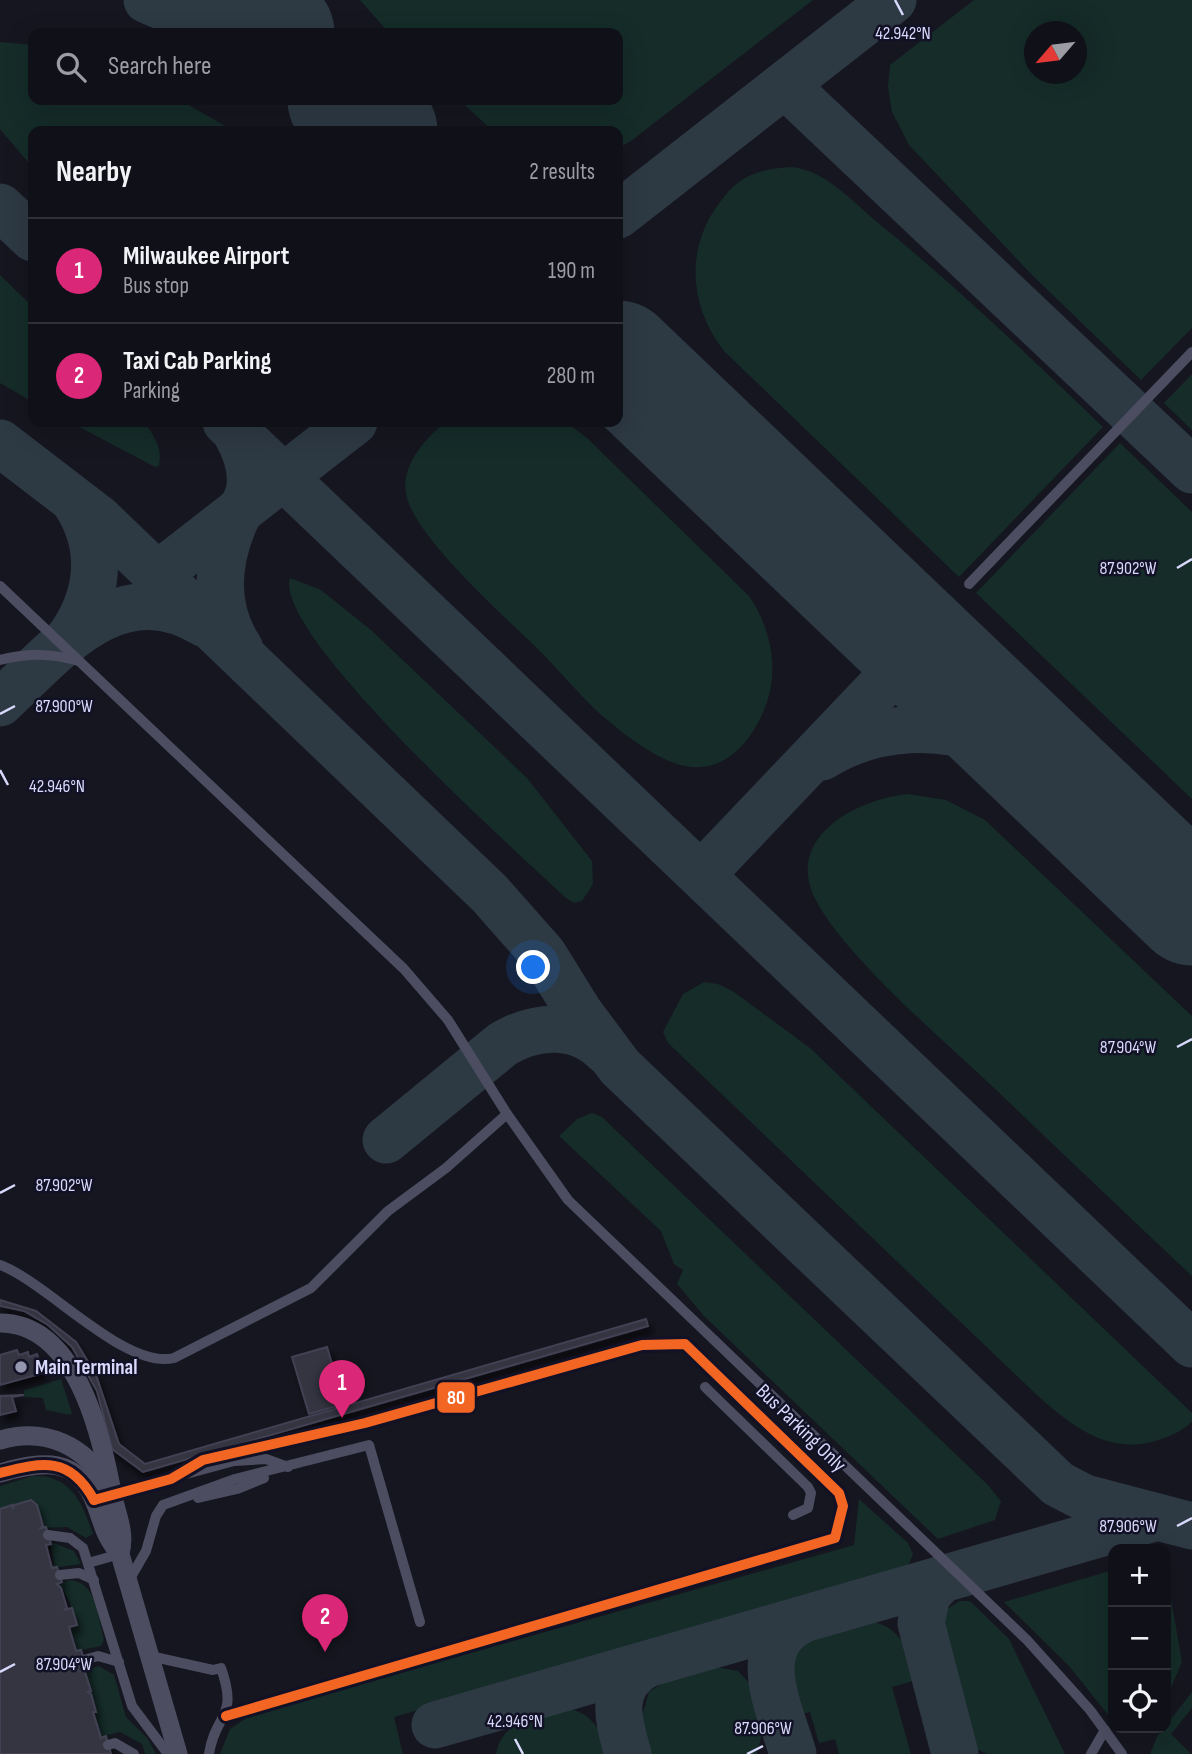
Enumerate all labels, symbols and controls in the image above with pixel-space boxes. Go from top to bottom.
north arrow [1024,21,1087,84]
text: 42.942°N [875,23,931,44]
search box [28,28,623,105]
icon: search [52,48,90,86]
text: Search here [108,51,211,82]
text: Nearby [56,154,132,190]
text: 2 results [529,158,595,186]
text: Milwaukee Airport [123,241,289,272]
text: 1 [74,257,84,285]
text: 190 m [548,257,595,285]
text: Bus stop [123,272,189,300]
text: Taxi Cab Parking [123,346,272,377]
text: 2 [74,362,84,390]
text: 280 m [547,362,595,390]
text: Parking [123,377,180,405]
text: 87.902°W [1100,558,1157,579]
text: 87.900°W [35,696,93,717]
text: 42.946°N [29,776,85,797]
your location [516,950,550,984]
text: 87.904°W [1100,1037,1156,1058]
text: 87.902°W [36,1175,93,1196]
place label: Main Terminal [35,1355,137,1380]
marker: Main Terminal [13,1359,29,1375]
pin: 1 [319,1360,365,1418]
street label: Bus Parking Only [751,1379,851,1477]
line badge: 80 [436,1381,476,1414]
text: 80 [447,1387,465,1410]
text: 87.906°W [1099,1516,1157,1537]
map controls [1108,1544,1171,1733]
button: + [1108,1544,1171,1607]
pin: 2 [302,1594,348,1652]
button: − [1108,1607,1171,1670]
text: 87.904°W [36,1654,92,1675]
button: locate [1108,1670,1171,1733]
text: 42.946°N [487,1711,543,1732]
text: 87.906°W [734,1718,792,1739]

